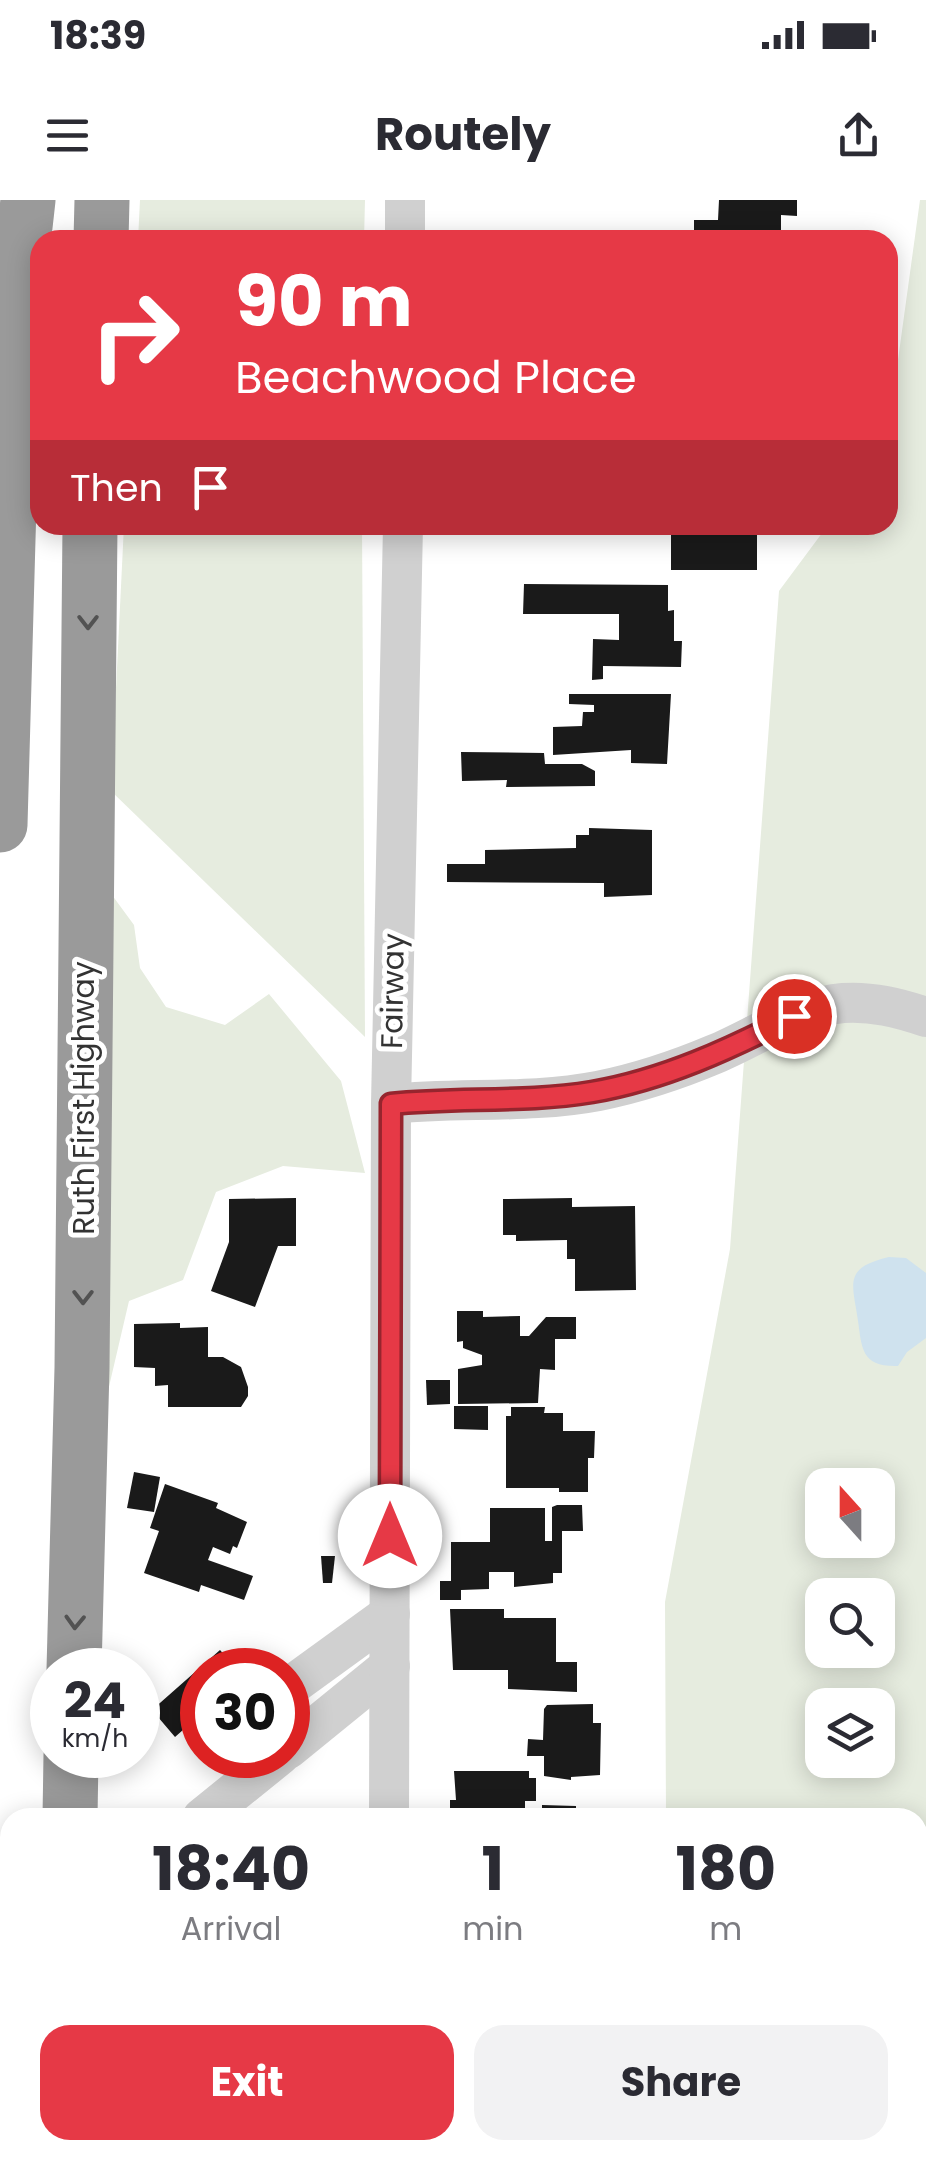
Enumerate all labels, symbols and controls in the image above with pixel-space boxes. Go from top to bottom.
text: 18:39 [50,9,146,62]
text: Routely [375,103,551,166]
icon: menu [40,108,95,163]
icon: share [831,108,886,163]
text: 90 m [235,252,413,351]
icon: right [70,270,200,400]
text: Beachwood Place [235,346,637,409]
icon: arrive [183,460,238,515]
text: Then [70,461,163,514]
one-way arrow [77,616,99,631]
street label: Fairway [370,933,415,1049]
street label: Ruth First Highway [62,961,105,1235]
pin [752,974,837,1059]
icon: arrive [767,989,822,1044]
one-way arrow [72,1290,94,1306]
north arrow [805,1468,895,1558]
map controls [805,1468,895,1778]
position arrow [338,1484,442,1588]
button: search [805,1578,895,1668]
one-way arrow [65,1615,86,1631]
speed limit sign: 30 [180,1648,310,1778]
text: 24 [64,1665,126,1736]
button: layers [805,1688,895,1778]
text: km/h [62,1721,128,1756]
text: 18:40 [152,1827,310,1911]
text: 1 [482,1827,504,1911]
text: 180 [675,1827,776,1911]
text: Arrival [181,1906,281,1951]
text: min [462,1906,523,1951]
text: m [709,1906,742,1951]
button: Exit [40,2025,454,2140]
button: Share [474,2025,888,2140]

